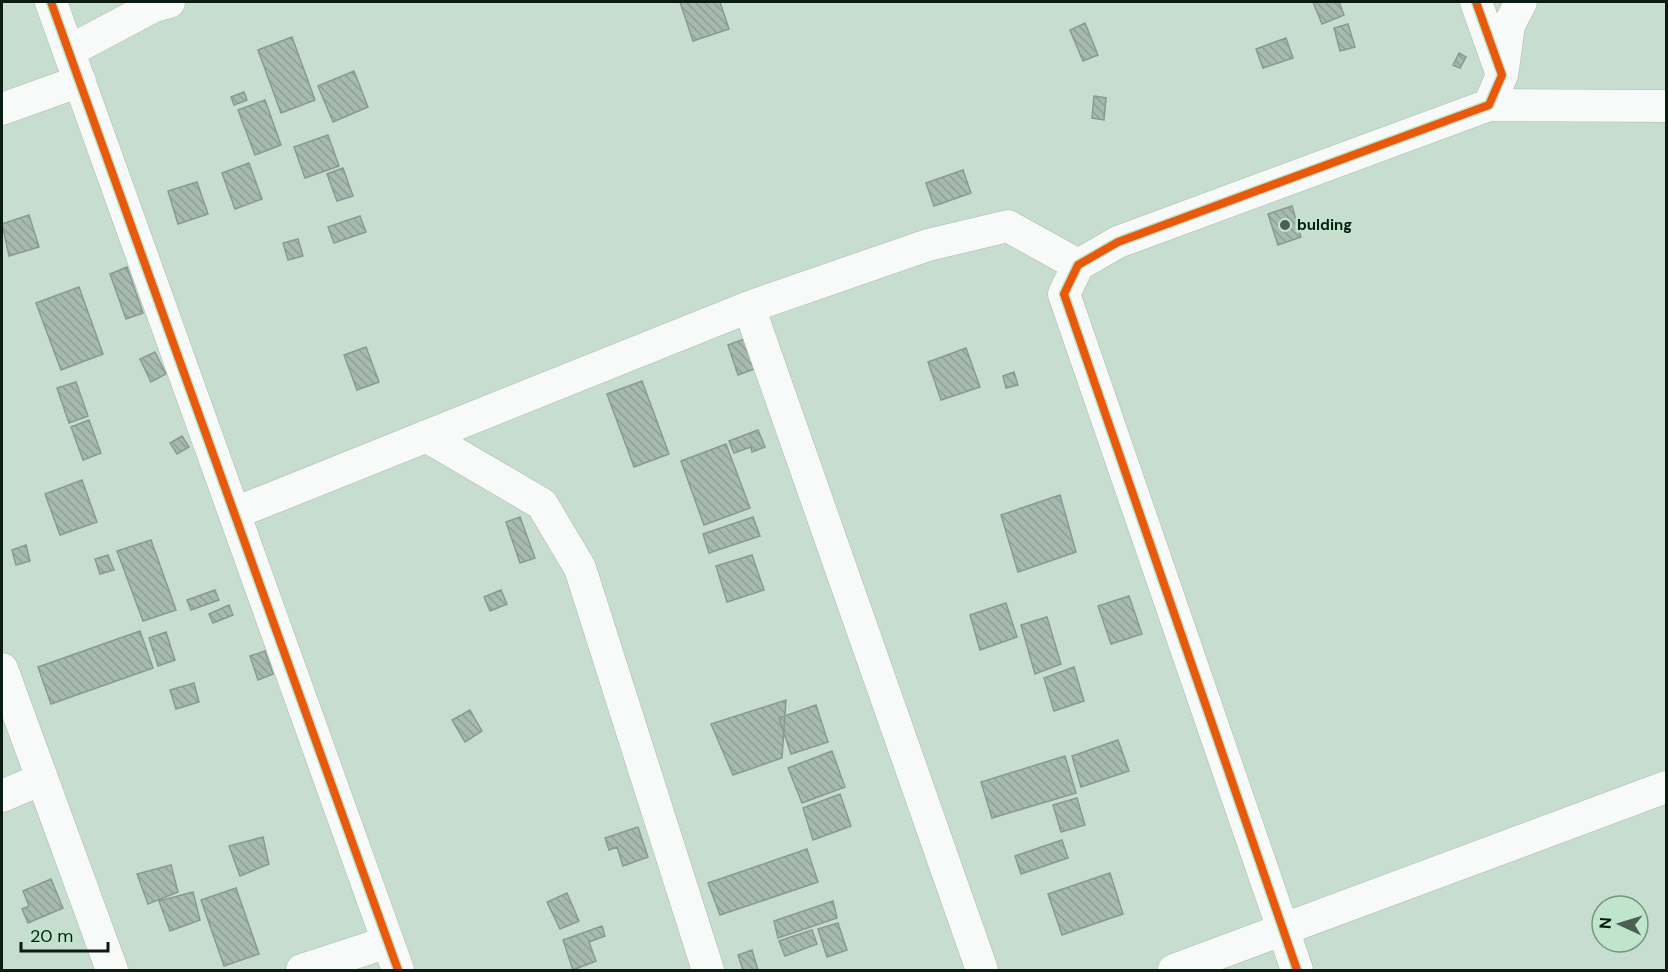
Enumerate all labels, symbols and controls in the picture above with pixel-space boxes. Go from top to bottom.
place label: bulding [1297,215,1352,235]
marker: bulding [1278,218,1292,232]
north arrow [1590,894,1650,954]
scale bar [21,915,108,953]
text: N [1595,916,1616,930]
text: 20 m [30,924,73,948]

